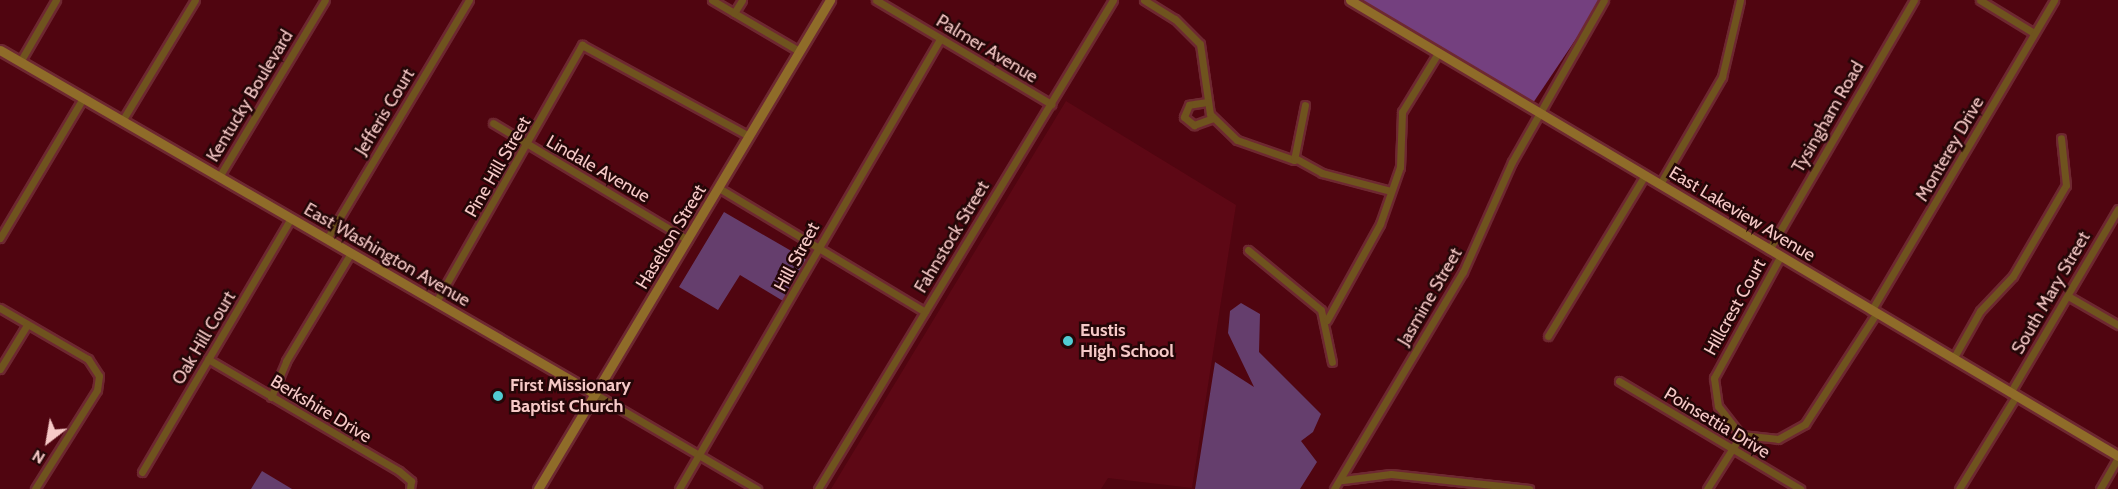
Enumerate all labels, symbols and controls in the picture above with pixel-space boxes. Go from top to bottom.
street label: Palmer Avenue [932,10,1042,88]
street label: Kentucky Boulevard [202,26,298,166]
street label: Tysingham Road [1787,58,1869,176]
street label: Jefferis Court [351,65,419,159]
street label: Monterey Drive [1911,93,1989,205]
street label: Pine Hill Street [461,113,535,221]
street label: Lindale Avenue [542,131,654,207]
street label: East Lakeview Avenue [1665,162,1819,266]
street label: Fahnstock Street [910,177,994,297]
street label: Haselton Street [631,181,711,293]
street label: East Washington Avenue [300,199,474,311]
street label: Hill Street [770,219,824,295]
street label: South Mary Street [2007,228,2095,358]
street label: Jasmine Street [1393,244,1467,350]
street label: Hillcrest Court [1700,255,1770,359]
street label: Oak Hill Court [168,287,240,389]
place label: Eustis High School [1080,320,1174,362]
marker: Eustis High School [1061,334,1075,348]
street label: Berkshire Drive [267,370,375,448]
place label: First Missionary Baptist Church [510,375,631,418]
street label: Poinsettia Drive [1660,383,1774,463]
marker: First Missionary Baptist Church [491,389,505,403]
north arrow [18,411,78,471]
text: N [29,446,48,468]

